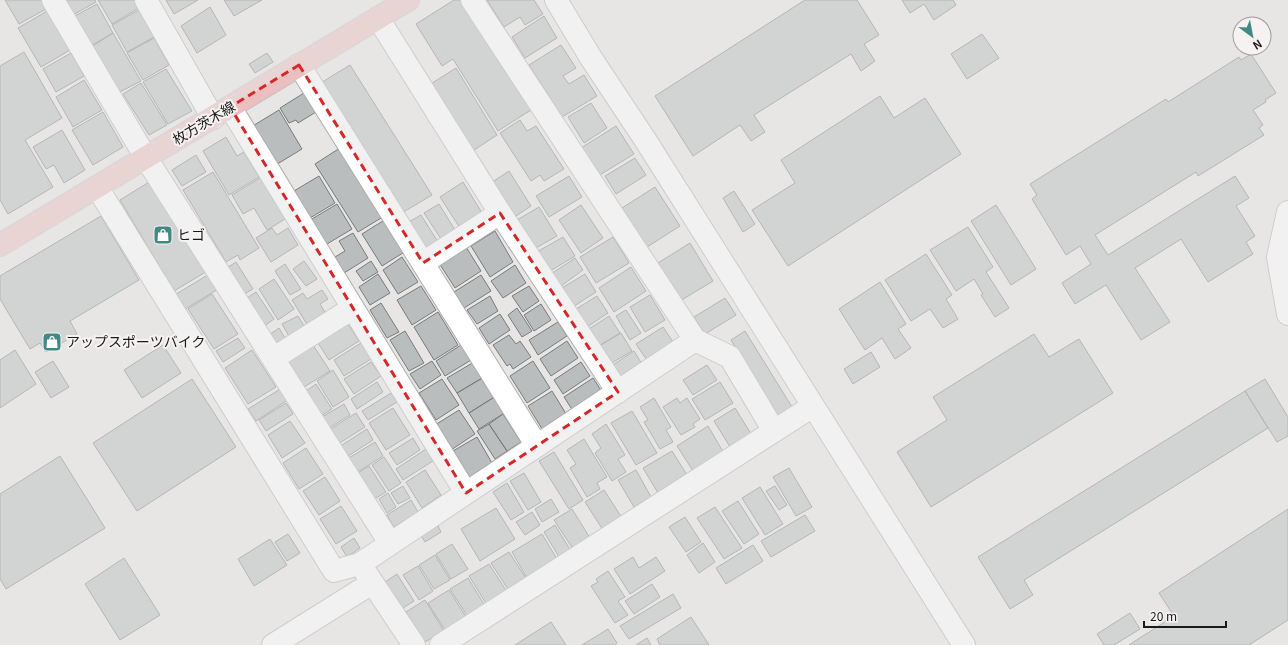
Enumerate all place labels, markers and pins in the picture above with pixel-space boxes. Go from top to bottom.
shop icon: ヒゴ [152,224,174,246]
place label: ヒゴ [177,224,205,244]
shop icon: アップスポーツバイク [41,331,63,353]
place label: アップスポーツバイク [66,331,205,351]

